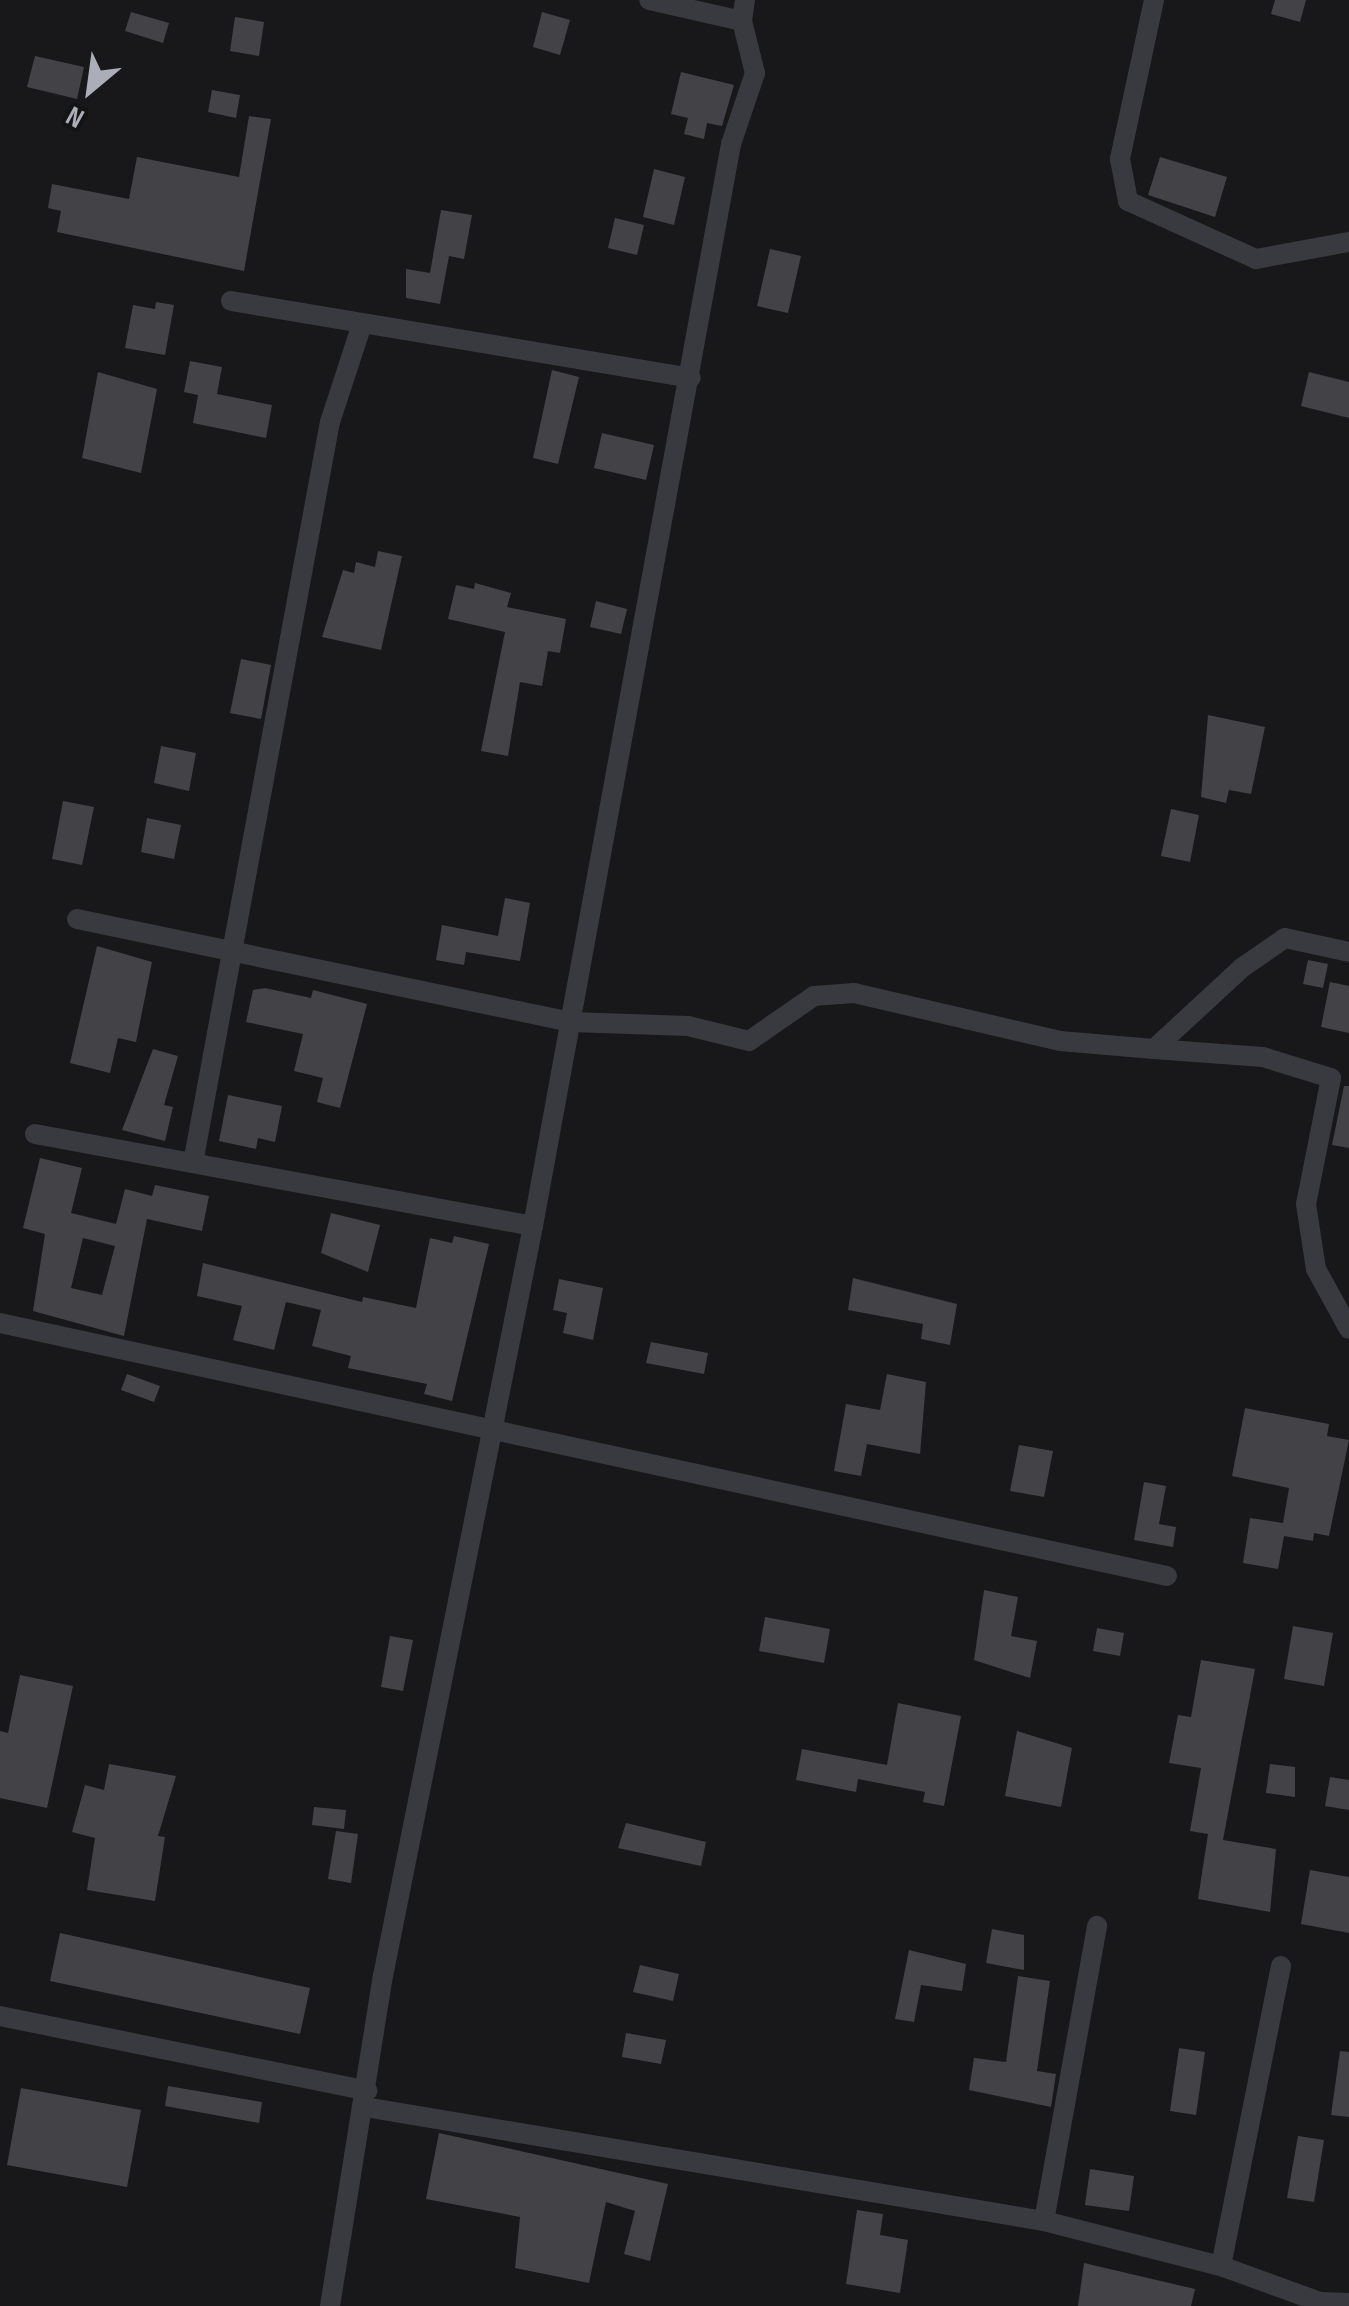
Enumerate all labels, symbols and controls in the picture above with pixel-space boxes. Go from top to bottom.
north arrow [40,40,140,140]
text: N [61,99,90,135]

